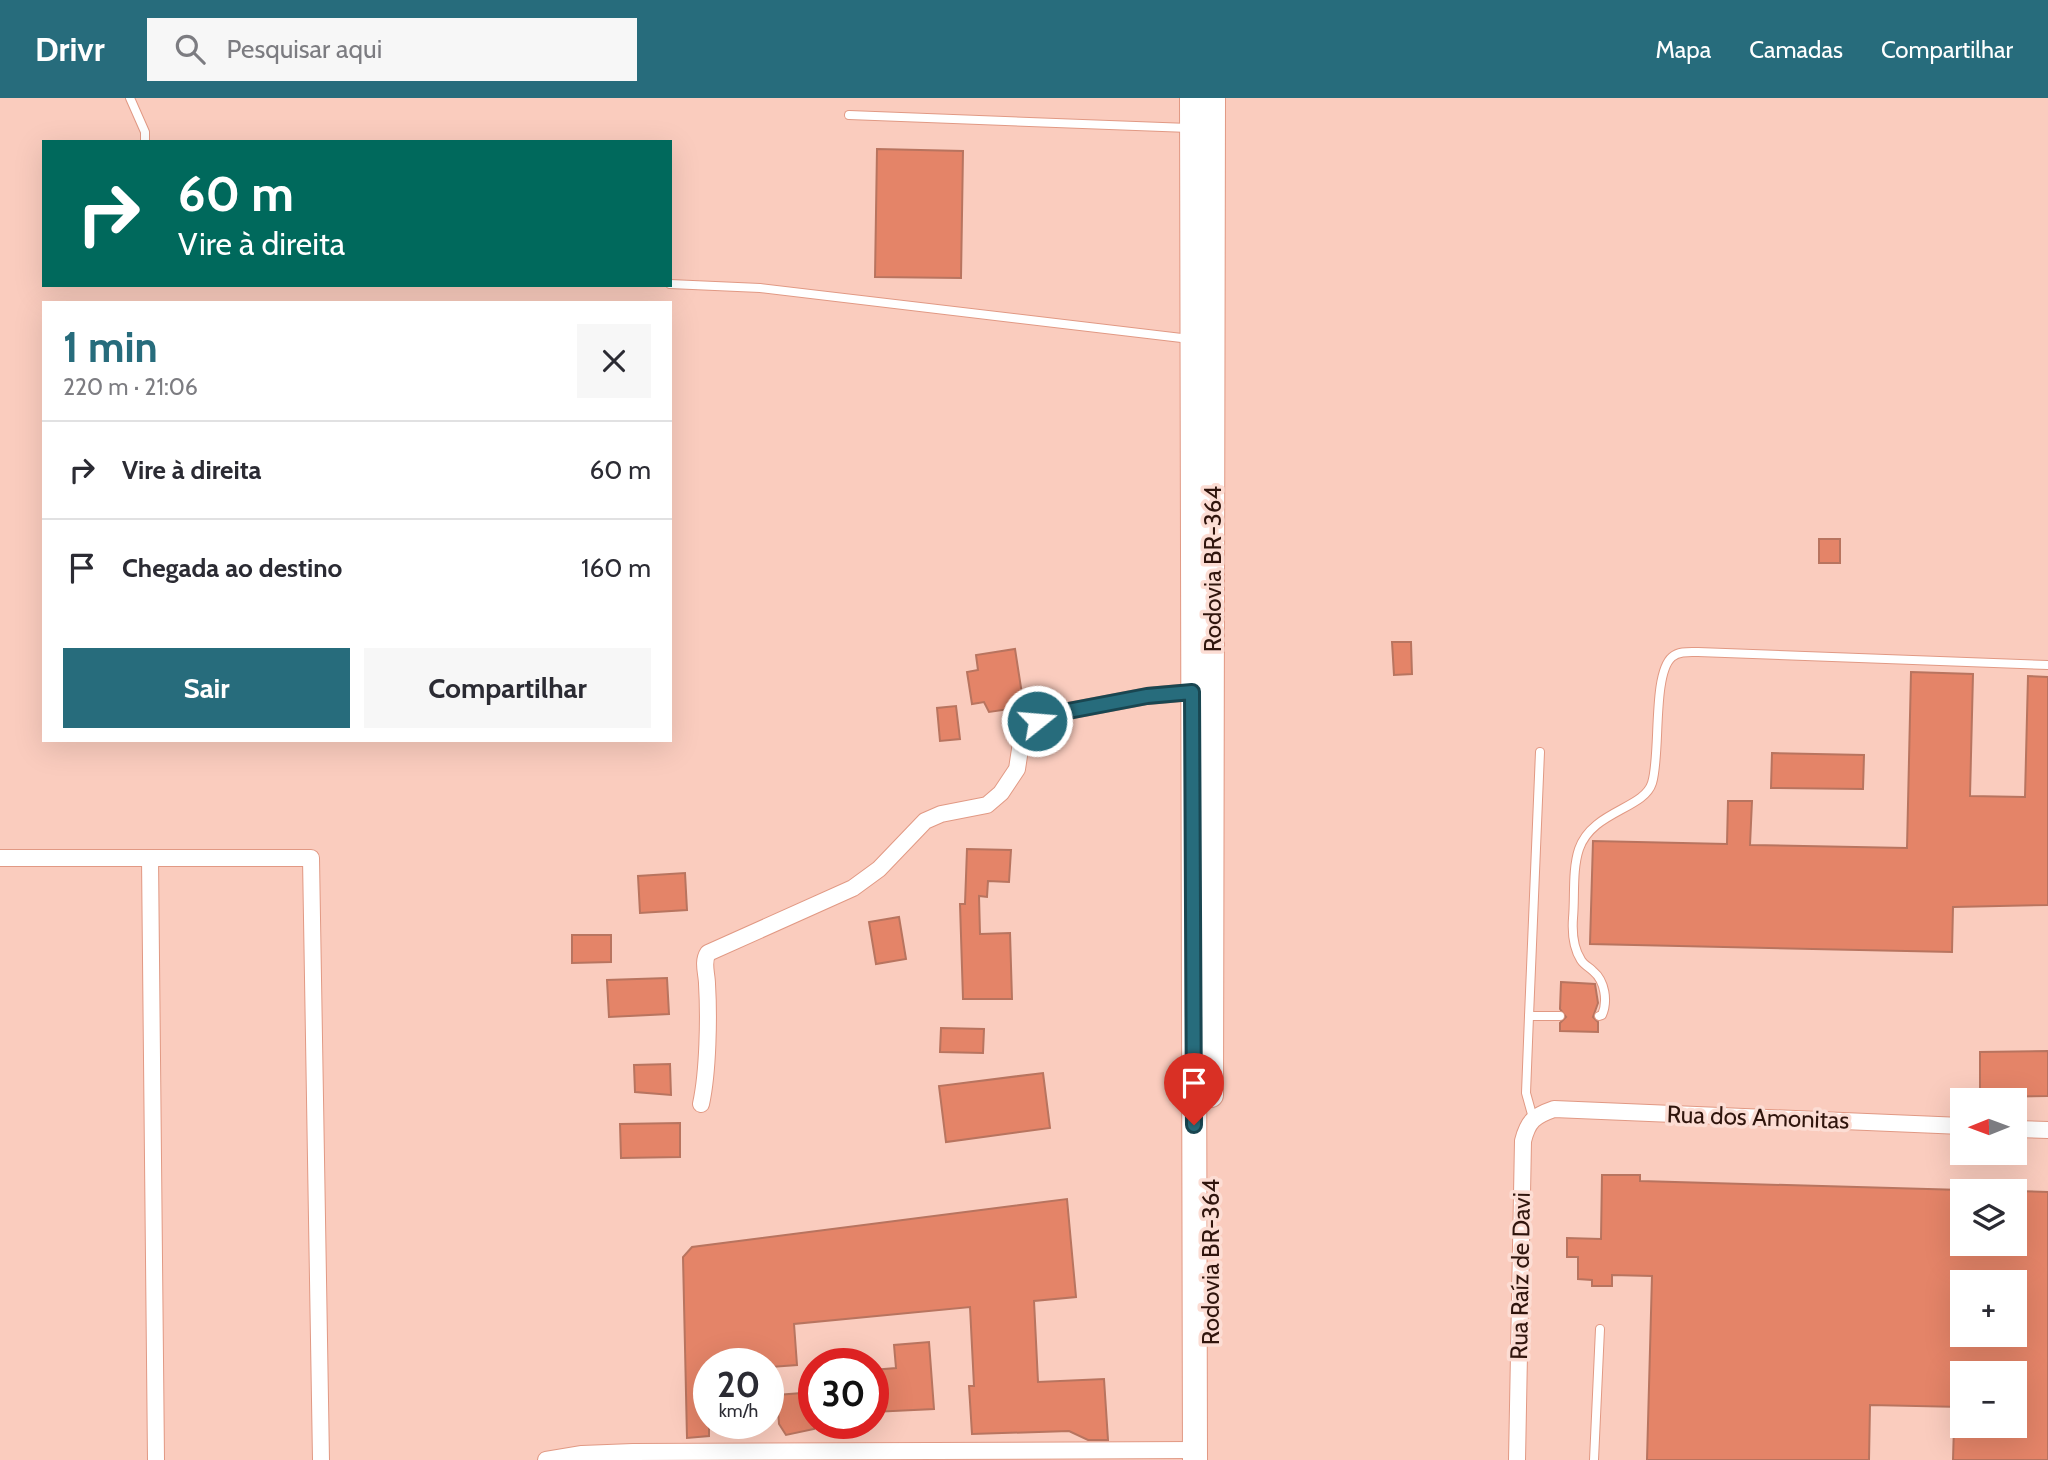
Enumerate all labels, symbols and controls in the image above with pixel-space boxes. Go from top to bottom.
search box [147,18,637,81]
text: Drivr [35,29,105,69]
icon: search [171,30,209,68]
text: Pesquisar aqui [227,33,382,65]
text: Mapa [1655,35,1711,64]
text: Camadas [1749,35,1843,64]
text: Compartilhar [1881,35,2013,64]
text: 60 m [178,164,294,223]
icon: right [63,168,154,259]
text: Vire à direita [178,224,345,263]
text: 1 min [63,321,158,373]
button: close [577,324,651,398]
text: 220 m · 21:06 [63,373,198,401]
icon: right [63,451,101,489]
text: Vire à direita [122,454,262,486]
text: 60 m [589,454,651,486]
street label: Rodovia BR-364 [1198,486,1227,652]
icon: arrive [63,549,101,587]
text: Chegada ao destino [122,552,342,584]
text: 160 m [581,552,651,584]
button: Sair [63,648,350,728]
button: Compartilhar [364,648,651,728]
position arrow [1000,684,1074,758]
pin [1164,1053,1224,1125]
icon: arrive [1175,1064,1213,1102]
north arrow [1950,1088,2026,1166]
map controls [1950,1088,2027,1438]
street label: Rua dos Amonitas [1666,1099,1850,1135]
street label: Rodovia BR-364 [1196,1179,1225,1345]
button: layers [1950,1179,2027,1256]
street label: Rua Raíz de Davi [1504,1192,1536,1360]
button: + [1950,1270,2027,1347]
speed limit sign: 30 [798,1348,889,1439]
button: − [1950,1361,2027,1438]
text: 20 [717,1363,760,1406]
text: km/h [719,1400,758,1422]

